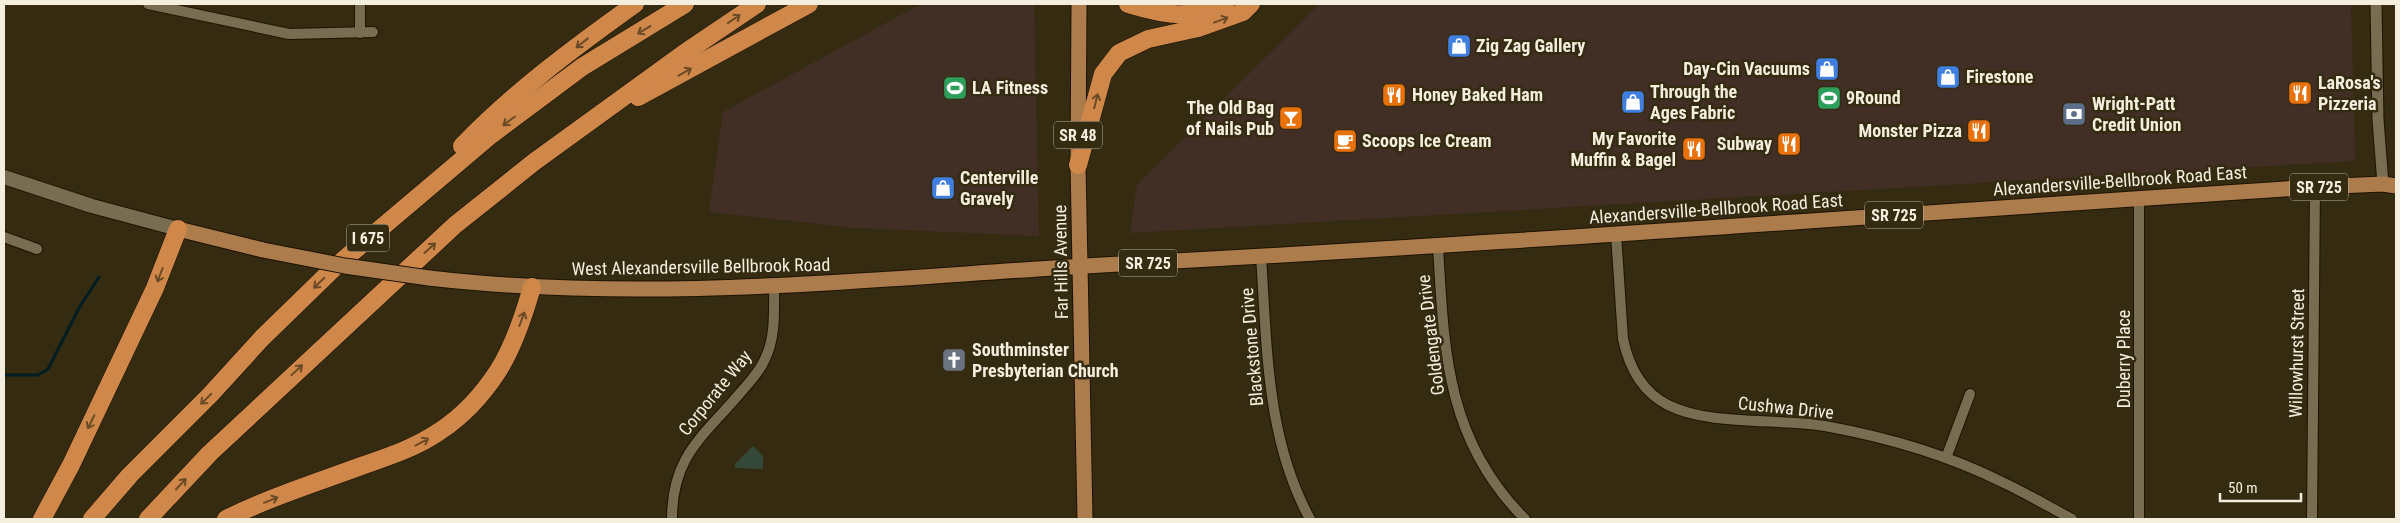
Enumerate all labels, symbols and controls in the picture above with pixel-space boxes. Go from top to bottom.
one-way arrow [727,14,741,24]
one-way arrow [1213,15,1229,24]
one-way arrow [637,26,651,36]
shop icon: Zig Zag Gallery [1446,33,1472,59]
place label: Zig Zag Gallery [1476,35,1585,56]
one-way arrow [575,38,589,48]
shop icon: Day-Cin Vacuums [1814,56,1840,82]
place label: Day-Cin Vacuums [1683,58,1810,79]
shop icon: Firestone [1935,64,1961,90]
one-way arrow [677,66,692,76]
place label: Firestone [1966,66,2034,87]
place label: LaRosa's Pizzeria [2318,72,2381,114]
sports icon: LA Fitness [942,75,968,101]
place label: LA Fitness [972,77,1048,98]
restaurant icon: LaRosa's Pizzeria [2287,80,2313,106]
place label: Through the Ages Fabric [1650,81,1738,123]
restaurant icon: Honey Baked Ham [1381,82,1407,108]
place label: Honey Baked Ham [1412,84,1543,105]
sports icon: 9Round [1816,85,1842,111]
place label: 9Round [1846,87,1901,108]
shop icon: Through the Ages Fabric [1620,89,1646,115]
place label: Wright-Patt Credit Union [2092,93,2181,135]
one-way arrow [1092,94,1101,110]
place label: The Old Bag of Nails Pub [1186,97,1274,139]
bank icon: Wright-Patt Credit Union [2061,101,2087,127]
bar icon: The Old Bag of Nails Pub [1278,105,1304,131]
one-way arrow [502,116,516,126]
restaurant icon: Monster Pizza [1966,118,1992,144]
place label: Monster Pizza [1859,120,1962,141]
road number: SR 48 [1054,122,1102,148]
cafe icon: Scoops Ice Cream [1332,128,1358,154]
place label: My Favorite Muffin & Bagel [1570,128,1676,170]
place label: Scoops Ice Cream [1362,130,1492,151]
restaurant icon: Subway [1776,131,1802,157]
place label: Subway [1717,133,1772,154]
restaurant icon: My Favorite Muffin & Bagel [1681,136,1707,162]
street label: Alexandersville-Bellbrook Road East [1992,161,2248,200]
place label: Centerville Gravely [960,167,1039,209]
road number: SR 725 [2290,173,2348,200]
shop icon: Centerville Gravely [930,175,956,201]
street label: Alexandersville-Bellbrook Road East [1588,189,1844,228]
road number: SR 725 [1865,202,1923,228]
street label: Far Hills Avenue [1049,205,1072,319]
road number: I 675 [347,224,389,252]
one-way arrow [423,242,436,254]
road number: SR 725 [1119,250,1177,276]
street label: West Alexandersville Bellbrook Road [572,254,830,279]
one-way arrow [155,267,165,282]
street label: Goldengate Drive [1413,274,1448,396]
one-way arrow [313,277,325,289]
street label: Blackstone Drive [1236,287,1267,407]
street label: Willowhurst Street [2285,288,2308,418]
street label: Duberry Place [2113,310,2134,408]
one-way arrow [518,311,527,327]
place label: Southminster Presbyterian Church [972,339,1119,381]
street label: Corporate Way [674,345,756,440]
church icon: Southminster Presbyterian Church [941,347,967,373]
one-way arrow [291,364,304,376]
street label: Cushwa Drive [1737,392,1835,423]
one-way arrow [200,393,212,405]
one-way arrow [86,414,95,429]
one-way arrow [415,437,430,447]
scale bar [2220,470,2301,502]
one-way arrow [175,477,187,490]
text: 50 m [2228,479,2258,497]
one-way arrow [263,495,278,504]

